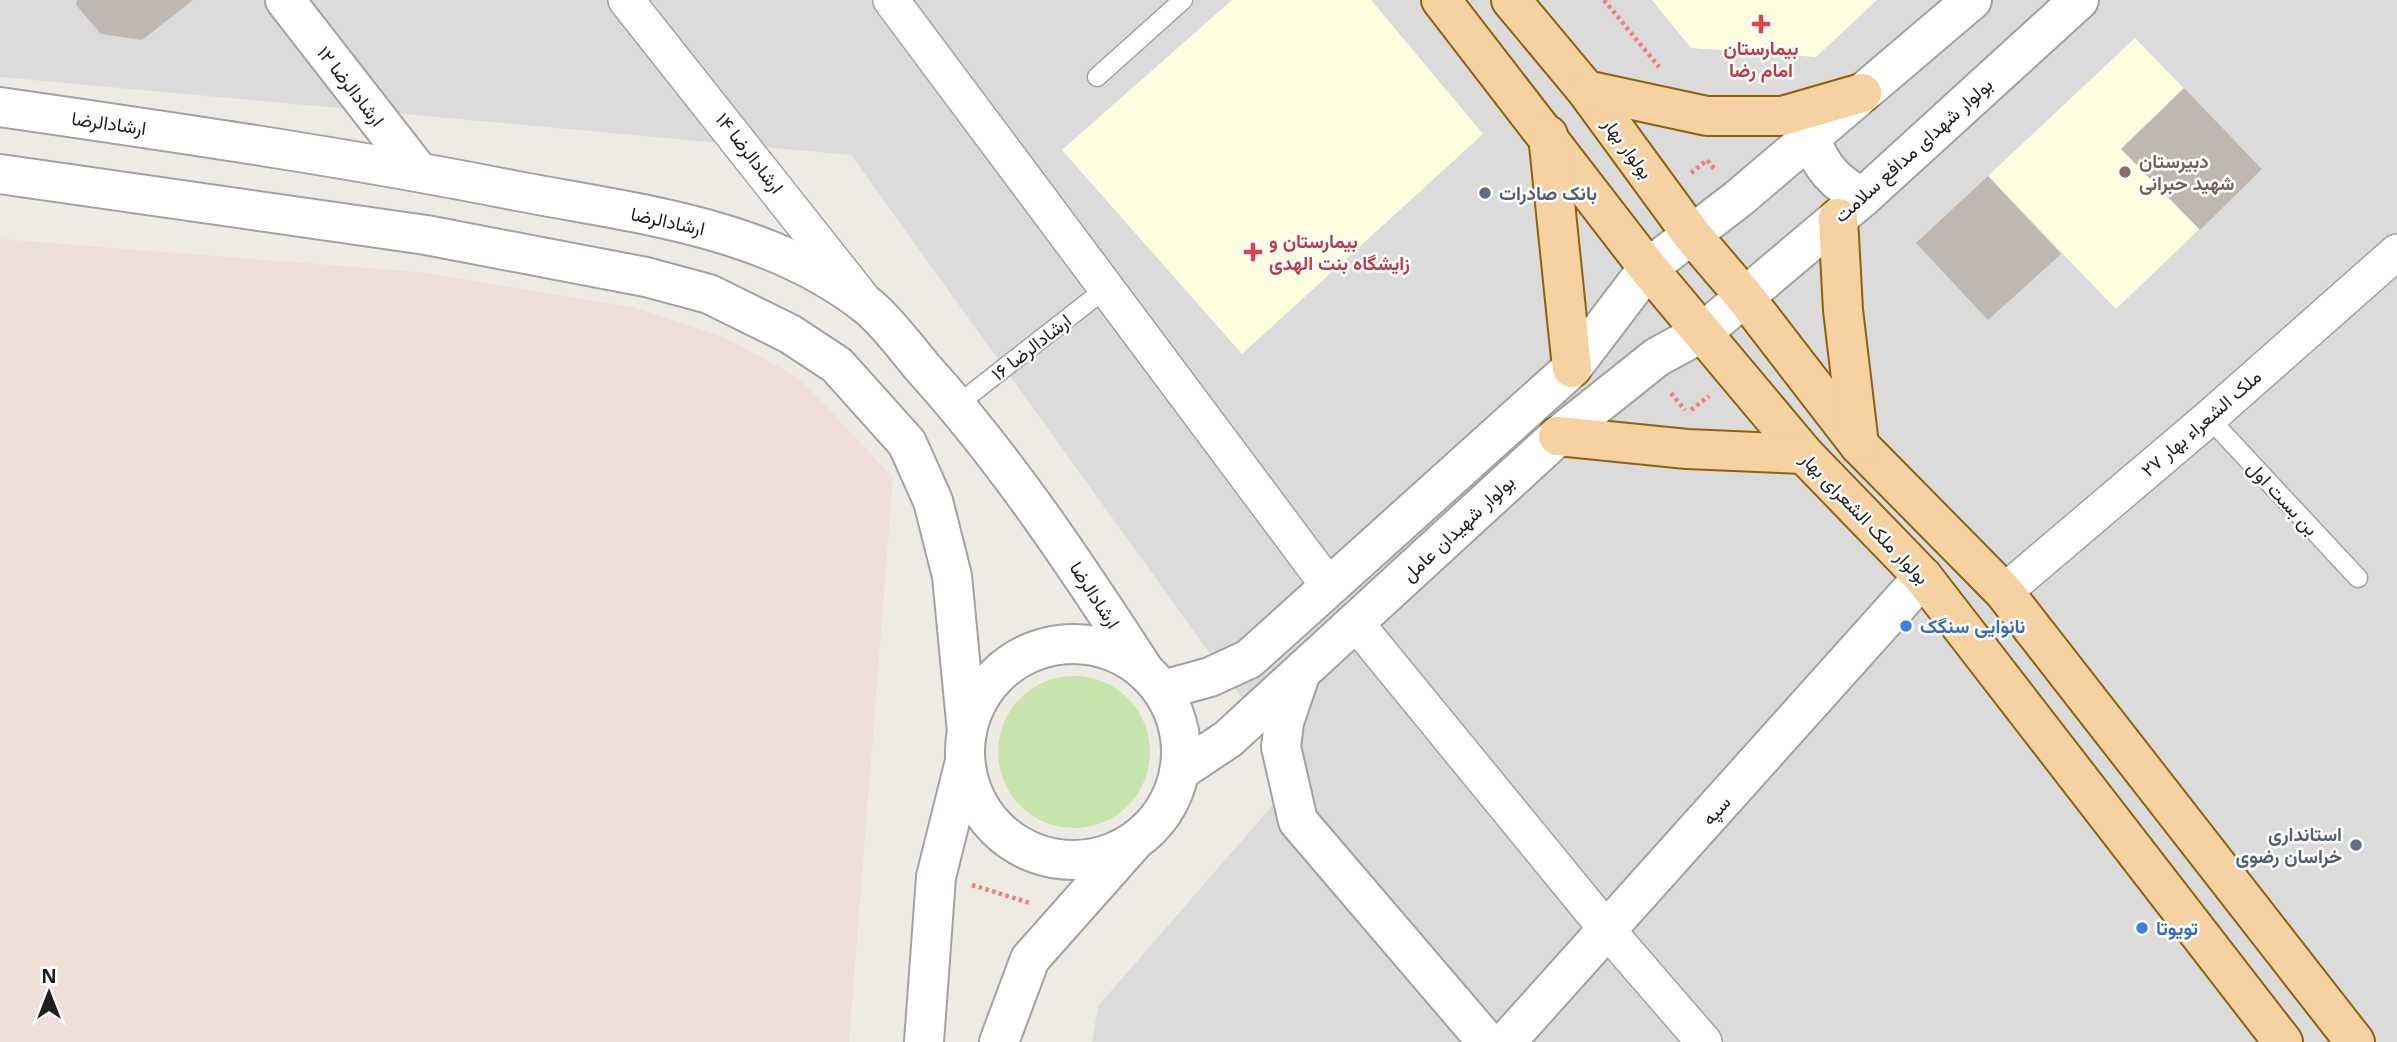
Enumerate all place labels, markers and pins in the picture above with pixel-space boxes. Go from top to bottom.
marker: بیمارستان امام رضا [1751,14,1771,34]
place label: بیمارستان امام رضا [1723,35,1799,83]
place label: دبیرستان شهید حبرانی [2139,148,2235,196]
marker: دبیرستان شهید حبرانی [2117,164,2133,180]
place label: بانک صادرات [1499,180,1597,206]
marker: بانک صادرات [1477,185,1493,201]
place label: بیمارستان و زایشگاه بنت الهدی [1269,228,1410,276]
marker: بیمارستان و زایشگاه بنت الهدی [1243,242,1263,262]
place label: نانوایی سنگک [1920,613,2025,639]
marker: نانوایی سنگک [1898,618,1914,634]
place label: استانداری خراسان رضوی [2236,821,2342,869]
marker: استانداری خراسان رضوی [2348,837,2364,853]
place label: تویوتا [2156,915,2198,941]
marker: تویوتا [2134,920,2150,936]

